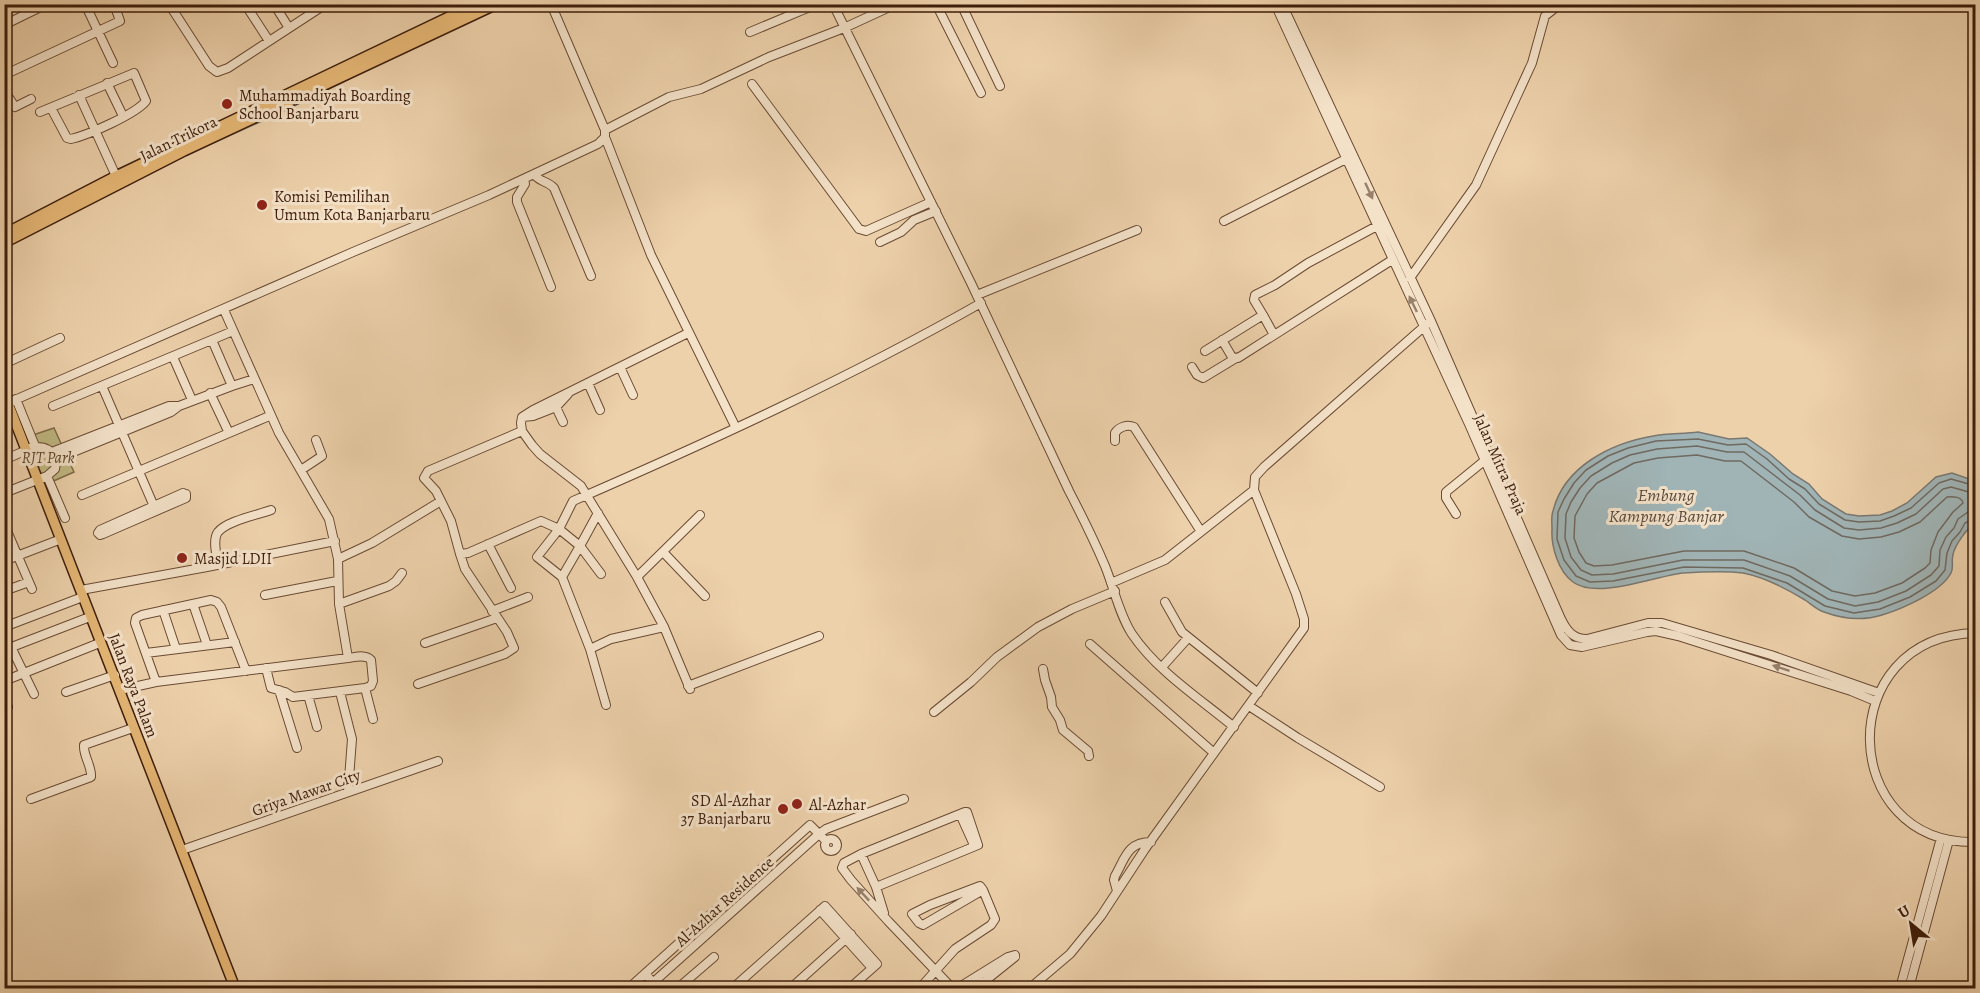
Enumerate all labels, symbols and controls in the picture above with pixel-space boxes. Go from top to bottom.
place label: Muhammadiyah Boarding School Banjarbaru [239,85,411,125]
marker: Muhammadiyah Boarding School Banjarbaru [220,97,234,111]
street label: Jalan Trikora [136,110,221,167]
one-way arrow [1365,182,1374,199]
place label: Komisi Pemilihan Umum Kota Banjarbaru [274,186,431,226]
marker: Komisi Pemilihan Umum Kota Banjarbaru [255,198,269,212]
one-way arrow [1408,296,1417,313]
street label: Jalan Mitra Praja [1468,410,1532,519]
park label: RJT Park [21,447,75,469]
water label: Embung Kampung Banjar [1608,483,1724,528]
place label: Masjid LDII [194,548,272,570]
marker: Masjid LDII [175,551,189,565]
street label: Jalan Raya Palam [103,630,163,741]
one-way arrow [1772,662,1790,672]
street label: Griya Mawar City [249,764,364,822]
place label: SD Al-Azhar 37 Banjarbaru [681,790,771,830]
place label: Al-Azhar [808,794,866,816]
marker: Al-Azhar [790,797,804,811]
marker: SD Al-Azhar 37 Banjarbaru [776,802,790,816]
street label: Al-Azhar Residence [670,851,779,953]
one-way arrow [857,887,871,901]
north arrow [1881,894,1941,954]
text: U [1894,899,1914,924]

